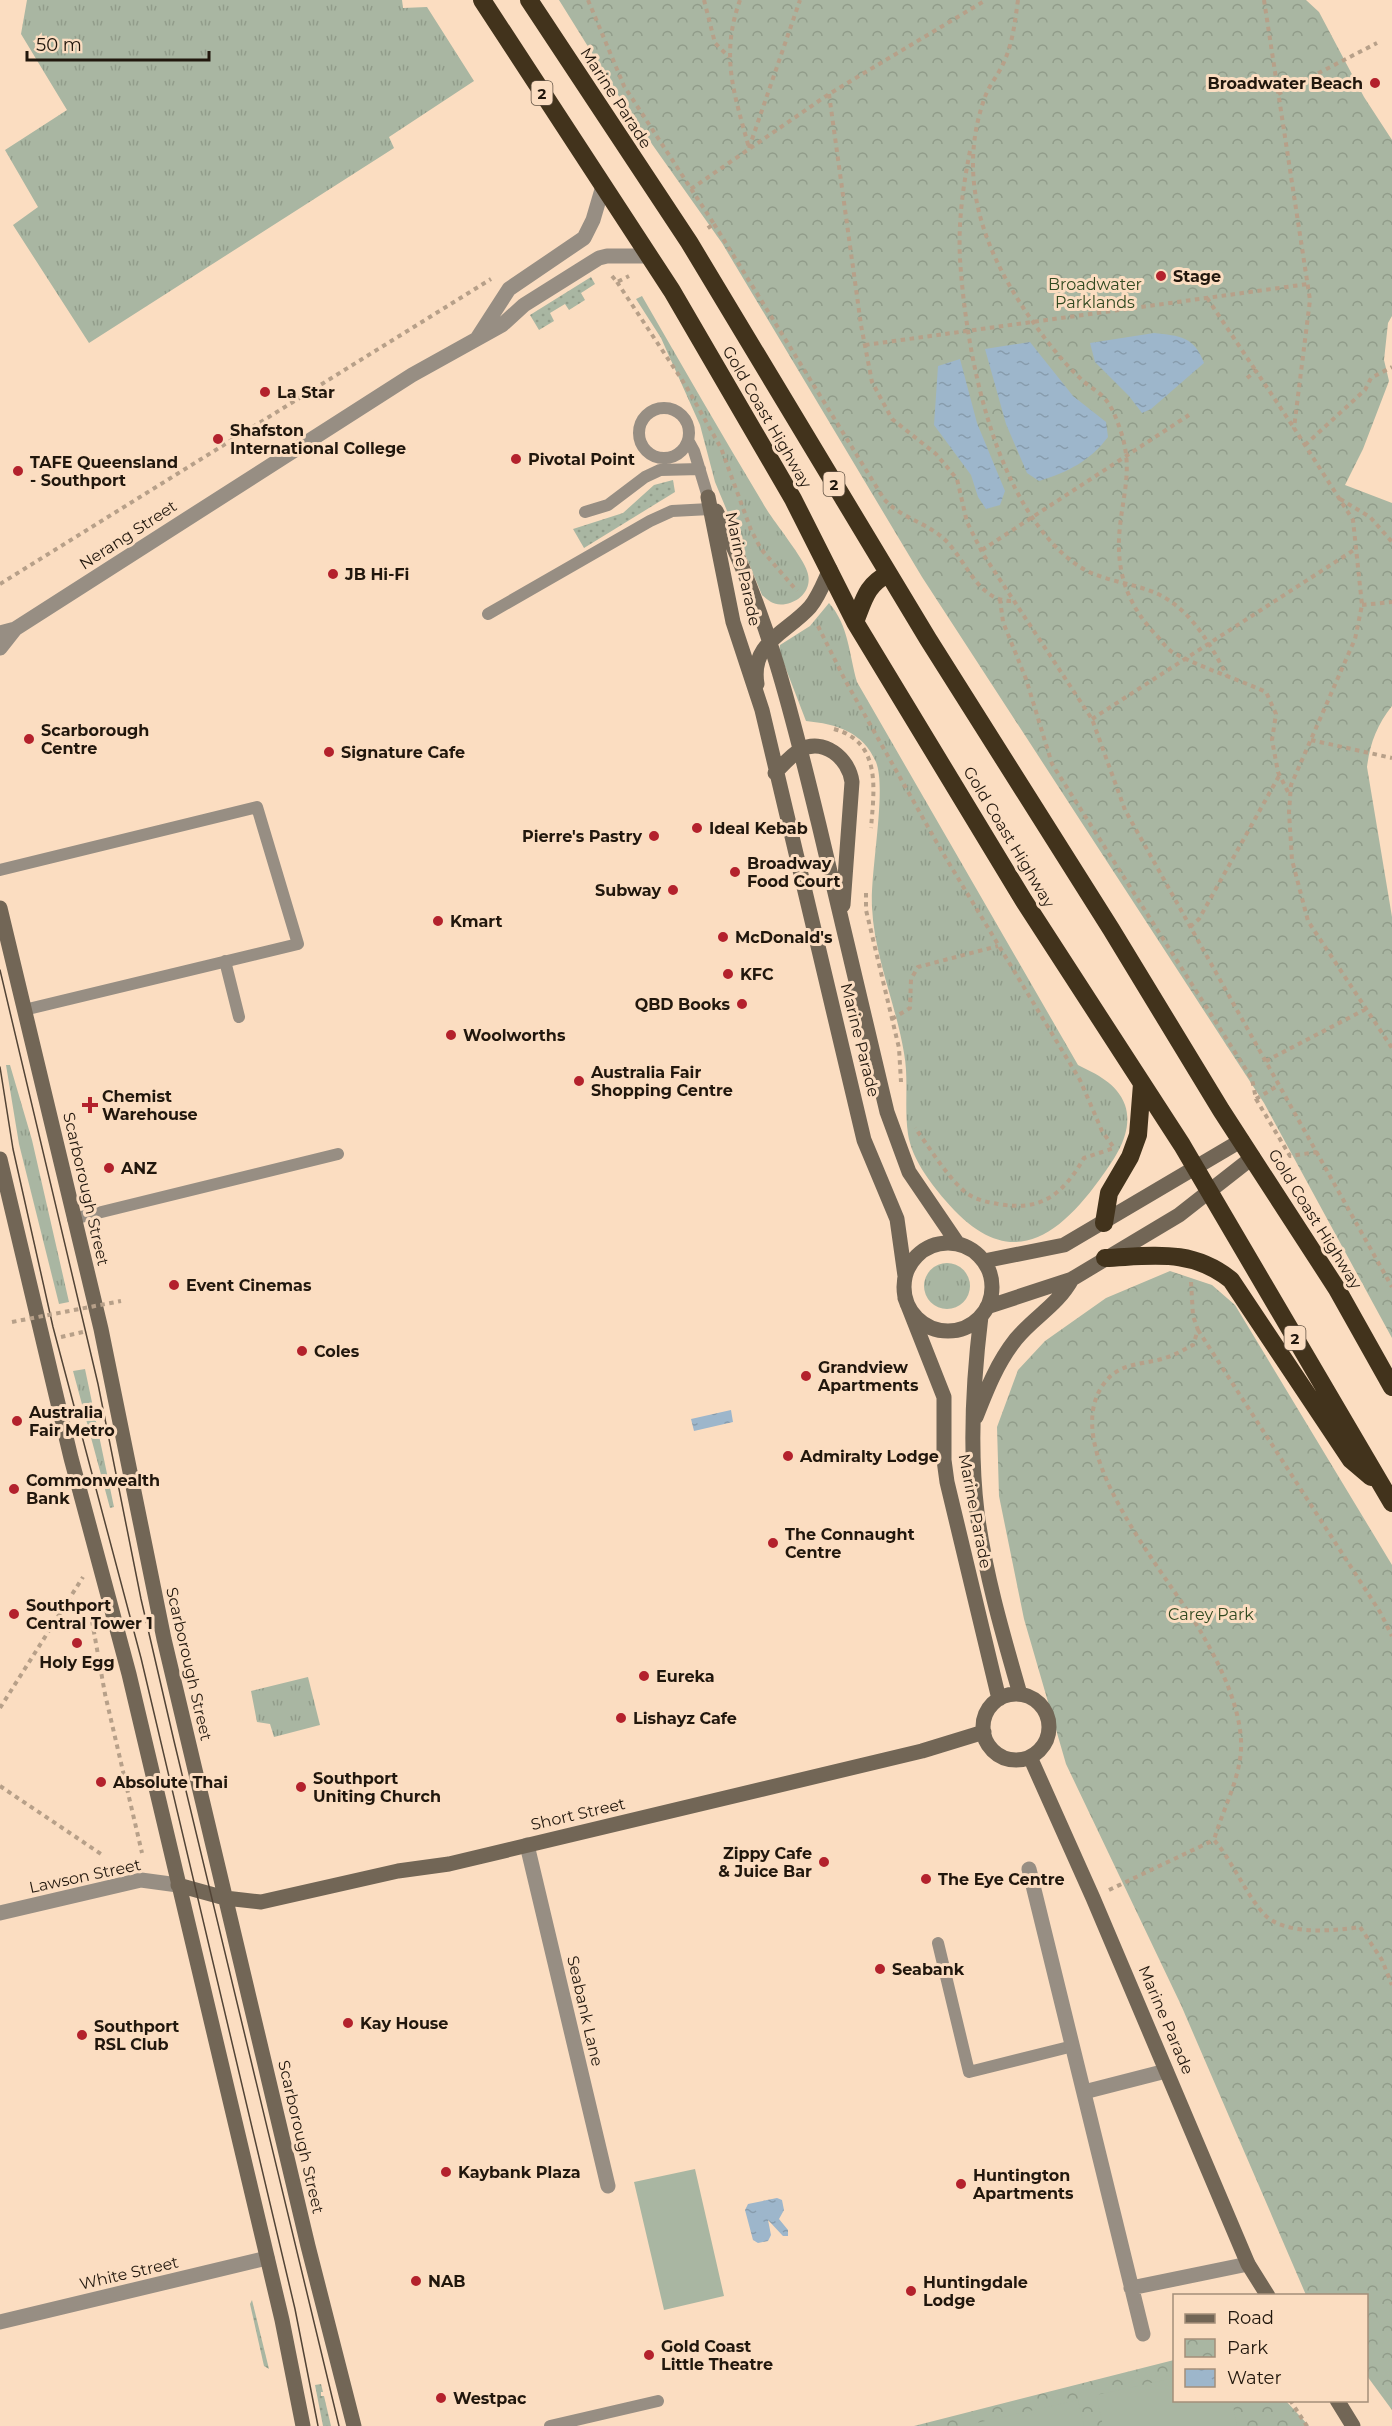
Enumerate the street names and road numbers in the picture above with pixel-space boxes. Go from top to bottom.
street label: Marine Parade [576,44,656,152]
road number: 2 [532,81,552,105]
street label: Gold Coast Highway [718,342,816,492]
road number: 2 [824,472,844,496]
street label: Nerang Street [76,496,181,574]
street label: Marine Parade [722,510,764,628]
street label: Gold Coast Highway [959,763,1059,911]
street label: Marine Parade [837,981,883,1099]
street label: Scarborough Street [59,1110,113,1268]
street label: Gold Coast Highway [1264,1146,1366,1293]
road number: 2 [1284,1326,1306,1350]
street label: Marine Parade [955,1452,995,1570]
street label: Scarborough Street [162,1585,216,1743]
street label: Short Street [529,1794,628,1834]
street label: Lawson Street [27,1855,143,1897]
street label: Seabank Lane [563,1954,607,2068]
street label: Marine Parade [1135,1963,1197,2077]
street label: Scarborough Street [274,2058,328,2216]
street label: White Street [78,2252,181,2294]

